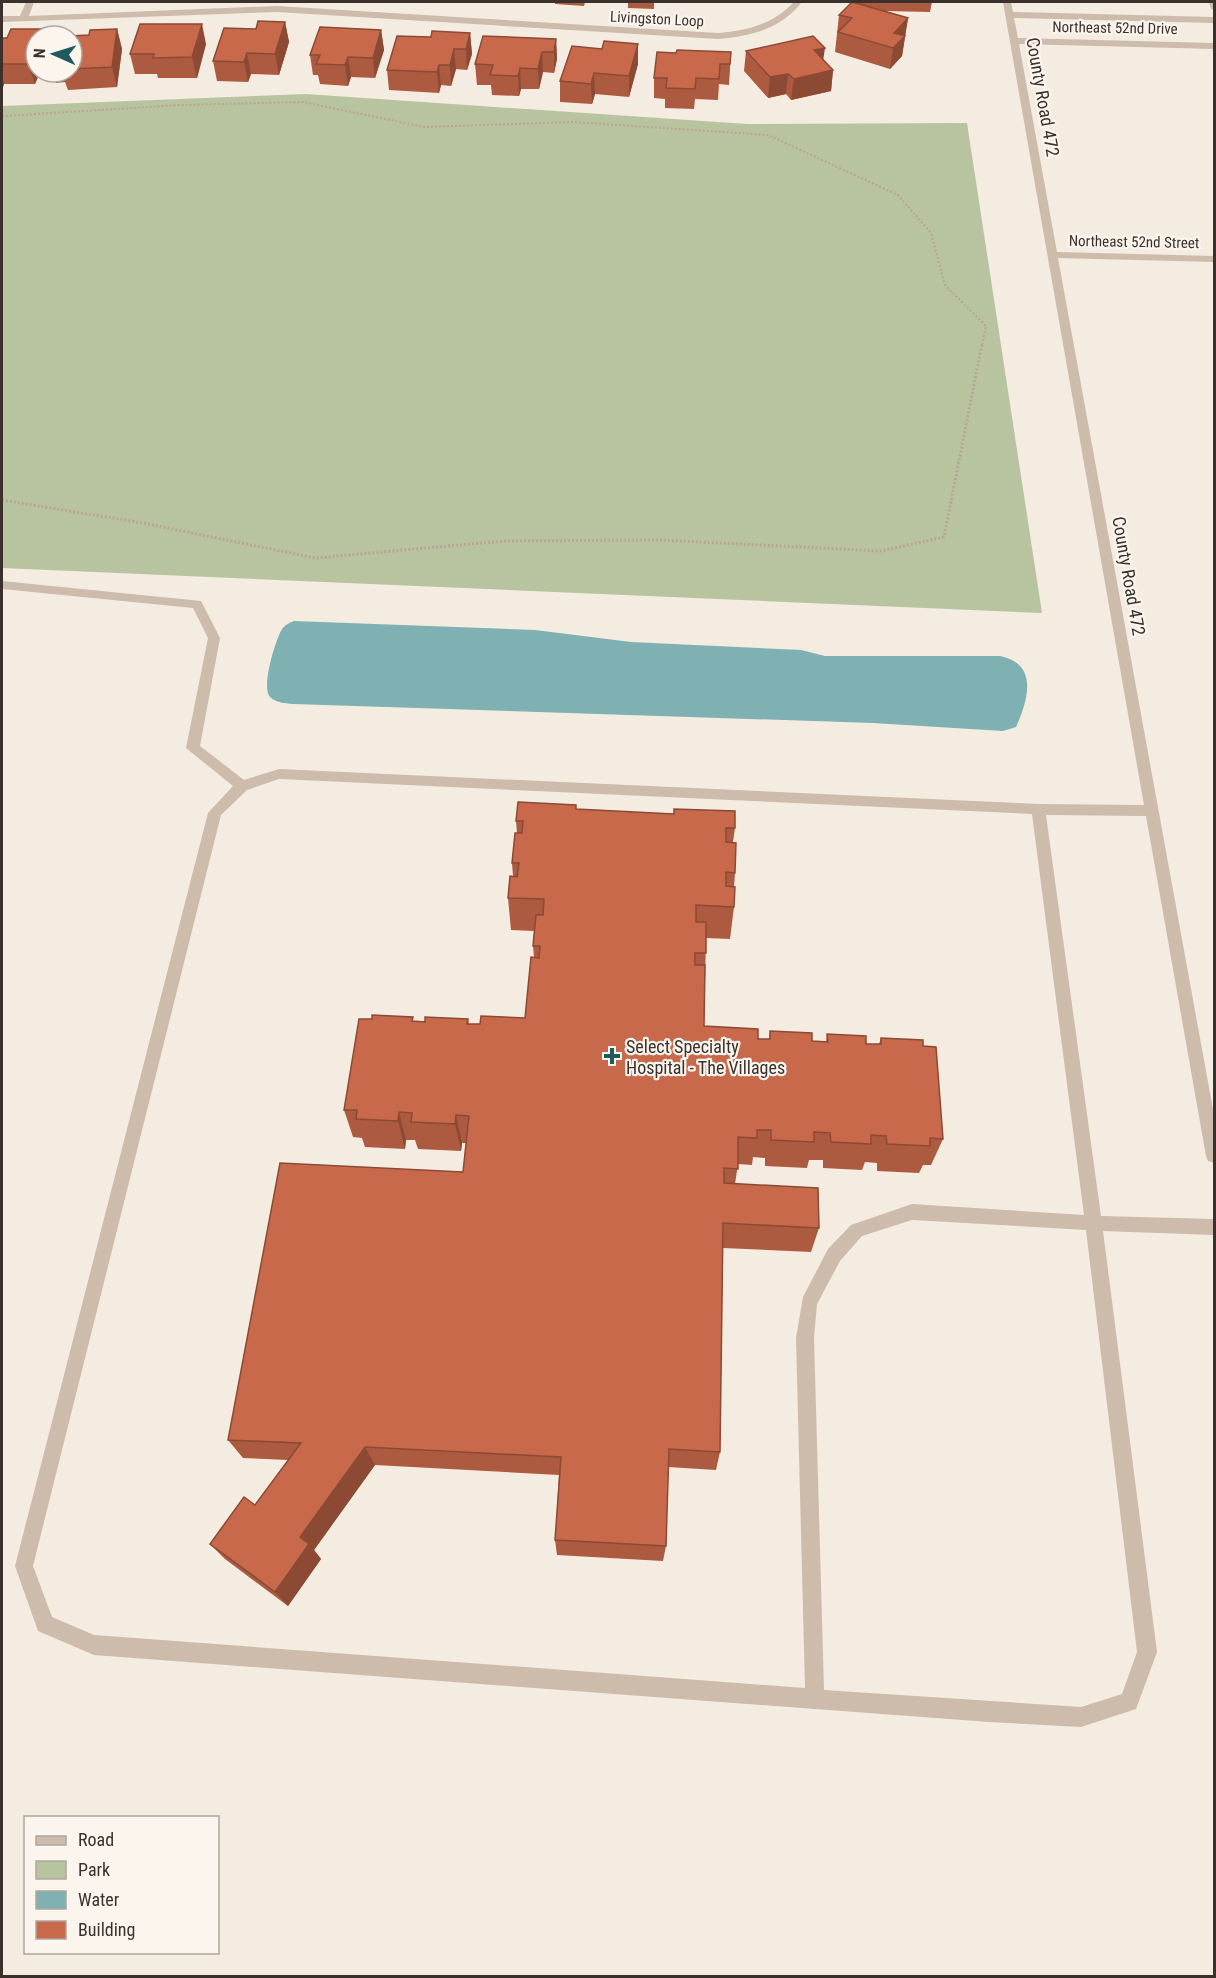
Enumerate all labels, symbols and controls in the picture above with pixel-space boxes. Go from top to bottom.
street label: Livingston Loop [610,8,704,30]
street label: Northeast 52nd Drive [1052,18,1178,38]
north arrow [24,24,84,84]
street label: County Road 472 [1022,36,1064,158]
text: N [30,48,49,59]
street label: Northeast 52nd Street [1069,232,1199,252]
street label: County Road 472 [1108,515,1150,637]
place label: Select Specialty Hospital - The Villages [626,1036,785,1078]
marker: Select Specialty Hospital - The Villages [603,1047,621,1065]
legend [24,1816,219,1954]
text: Road [78,1829,114,1850]
text: Park [78,1859,110,1880]
text: Water [78,1889,120,1910]
text: Building [78,1919,135,1940]

